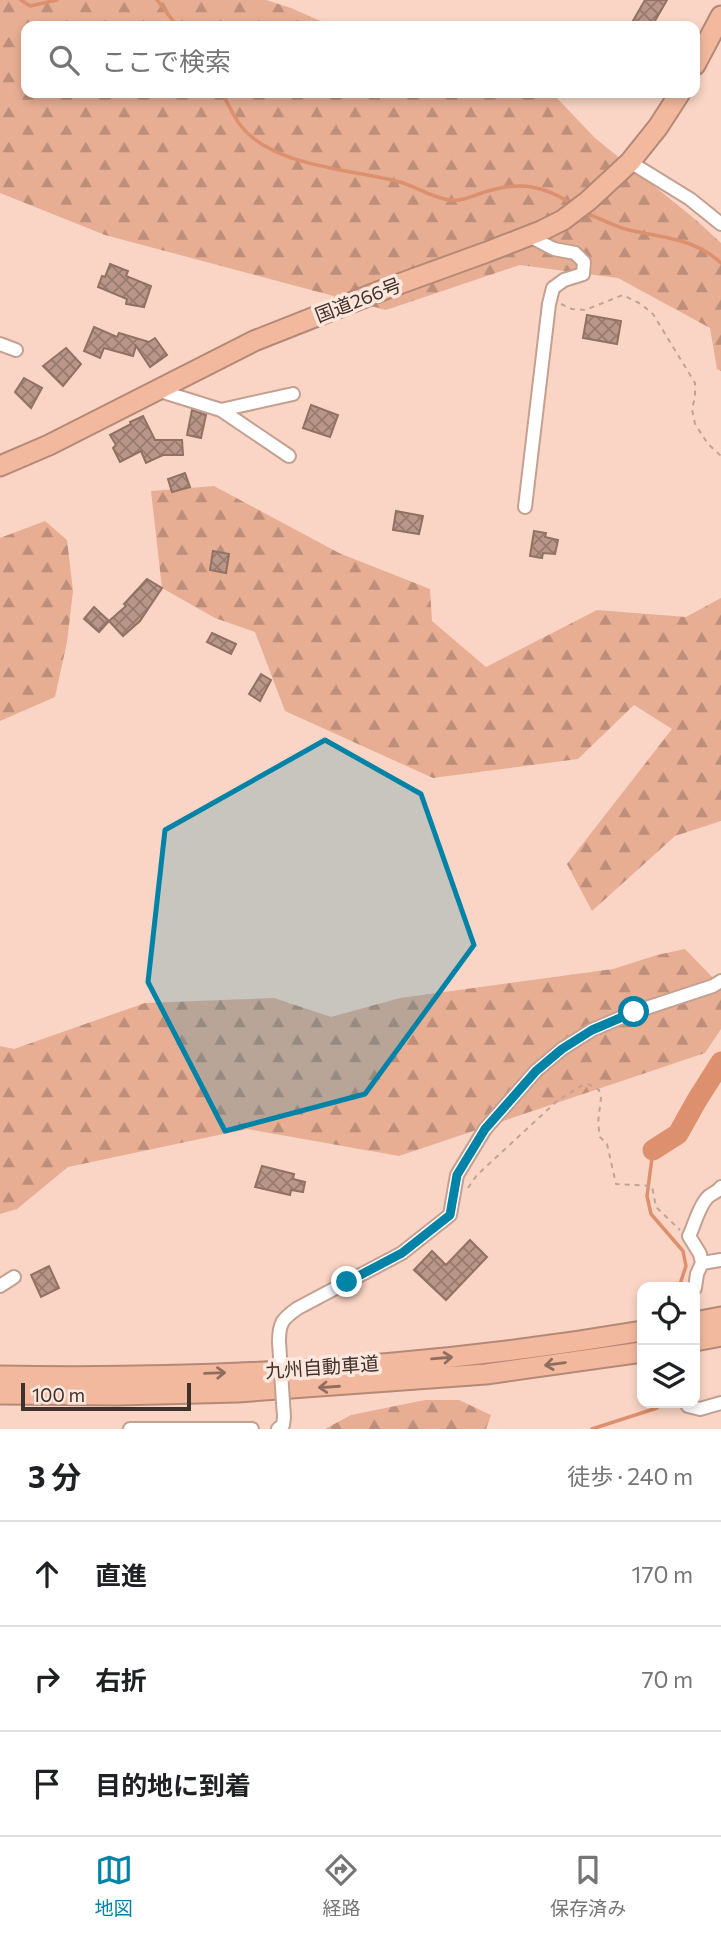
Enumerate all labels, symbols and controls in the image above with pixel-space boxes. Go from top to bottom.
search box [21,21,700,98]
icon: search [45,41,83,79]
text: ここで検索 [101,45,231,76]
street label: 国道266号 [311,273,404,326]
route start [618,996,649,1027]
route end [331,1266,362,1297]
map controls [637,1282,700,1408]
button: locate [637,1282,700,1345]
button: layers [637,1345,700,1408]
street label: 九州自動車道 [264,1351,380,1382]
one-way arrow [430,1351,453,1364]
one-way arrow [544,1358,567,1371]
one-way arrow [203,1367,226,1380]
scale bar [21,1380,191,1412]
one-way arrow [318,1380,341,1393]
text: 100 m [32,1383,85,1406]
text: 3 分 [28,1457,81,1494]
text: 徒歩 · 240 m [567,1462,693,1490]
icon: ahead [28,1555,66,1593]
text: 直進 [95,1559,147,1590]
text: 170 m [632,1560,693,1588]
icon: right [28,1660,66,1698]
text: 右折 [95,1664,147,1695]
text: 70 m [641,1665,693,1693]
icon: arrive [28,1765,66,1803]
text: 目的地に到着 [95,1769,251,1800]
tab: 地図 [95,1851,133,1920]
tab: 経路 [322,1851,360,1920]
tab: 保存済み [550,1851,626,1920]

